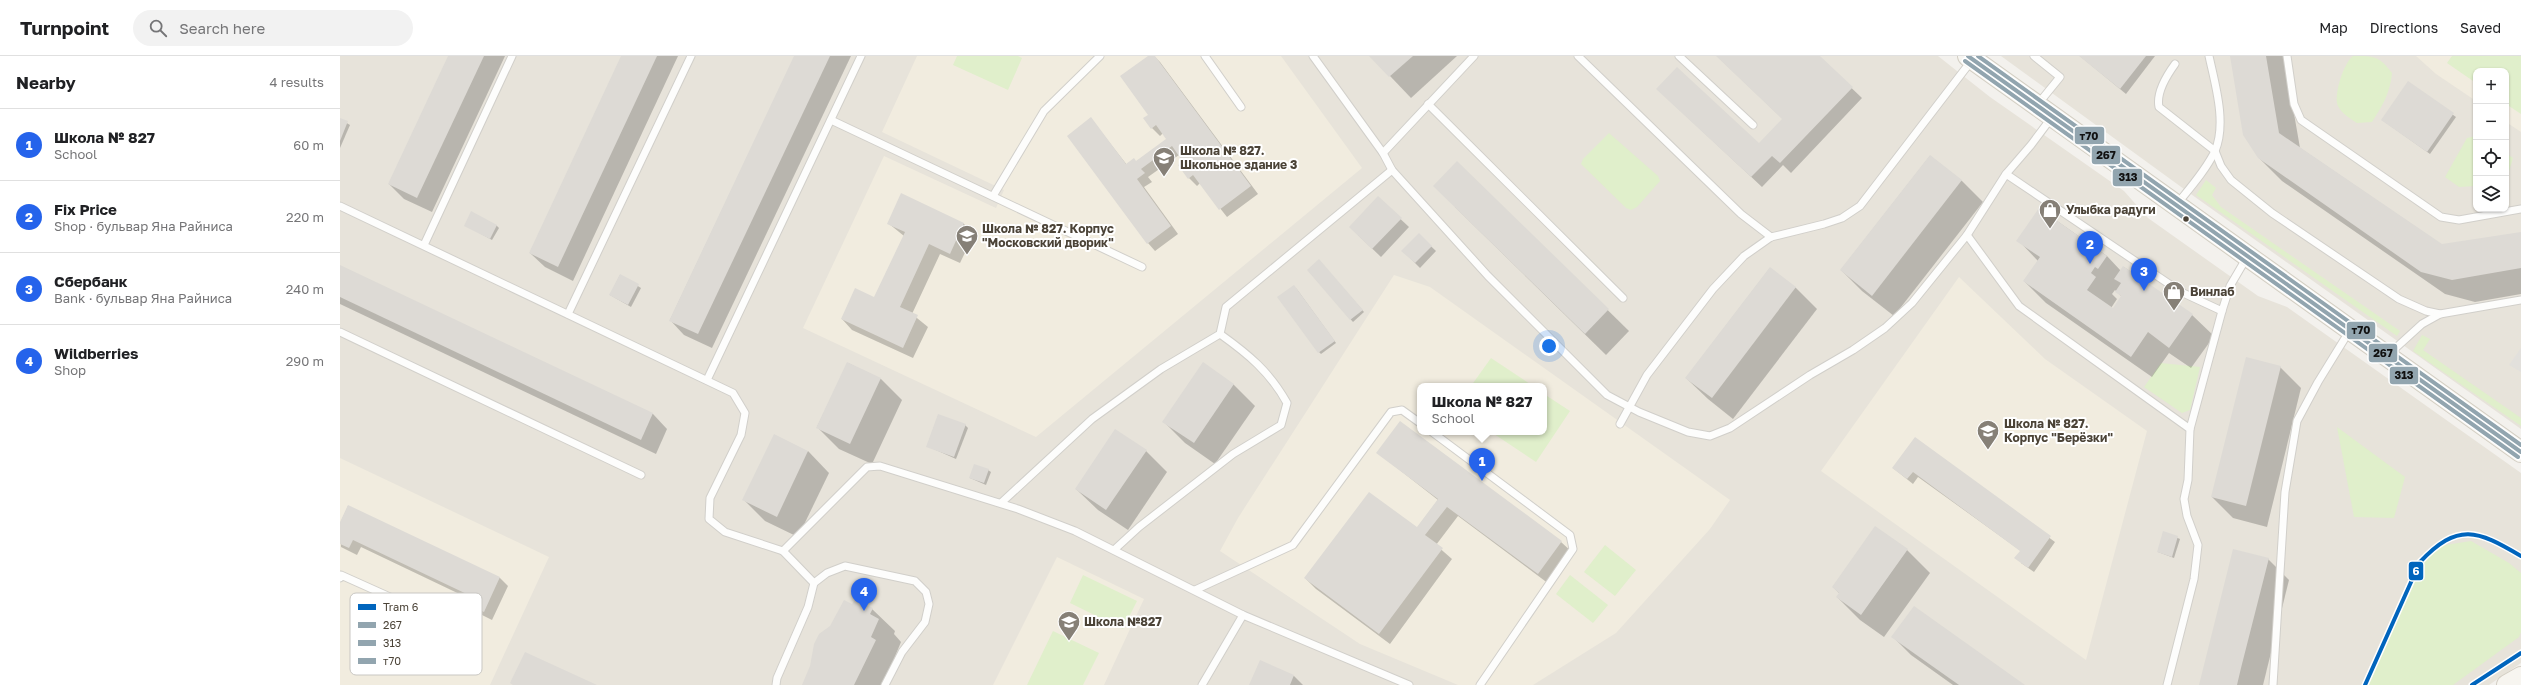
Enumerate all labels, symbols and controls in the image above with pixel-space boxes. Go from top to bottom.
search box [133,10,413,46]
text: Turnpoint [20,16,109,39]
icon: search [147,17,169,39]
text: Search here [179,19,265,37]
text: Map [2319,19,2348,36]
text: Directions [2370,19,2438,36]
text: Saved [2460,19,2501,36]
map controls [2473,68,2509,212]
button: + [2473,68,2509,104]
text: Nearby [16,72,76,93]
text: 4 results [270,74,324,90]
button: − [2473,104,2509,140]
line badge: т70 [2074,126,2105,145]
text: Школа № 827 [54,128,155,146]
text: т70 [2080,129,2098,142]
text: 1 [26,137,32,153]
text: 60 m [293,137,324,153]
button: locate [2473,140,2509,176]
place label: Школа № 827. Школьное здание 3 [1180,143,1297,172]
school or university icon: Школа № 827. Школьное здание 3 [1151,145,1177,178]
line badge: 267 [2091,145,2121,165]
text: School [54,146,97,162]
text: 267 [2096,148,2116,161]
line badge: 313 [2112,168,2143,187]
text: 313 [2118,170,2138,183]
button: layers [2473,176,2509,212]
shop icon: Улыбка радуги [2037,197,2063,230]
text: Fix Price [54,200,117,218]
place label: Улыбка радуги [2066,202,2155,217]
text: 2 [25,209,33,225]
text: 220 m [286,209,324,225]
unlabelled marker [2181,214,2191,224]
text: Shop · бульвар Яна Райниса [54,218,233,234]
place label: Школа № 827. Корпус "Московский дворик" [982,221,1114,250]
school or university icon: Школа № 827. Корпус "Московский дворик" [954,223,980,256]
pin: 2 [2077,231,2103,264]
pin: 3 [2131,258,2157,291]
text: Сбербанк [54,272,127,290]
shop icon: Винлаб [2161,279,2187,312]
text: 3 [25,281,33,297]
text: 240 m [286,281,324,297]
place label: Винлаб [2190,284,2234,299]
text: Bank · бульвар Яна Райниса [54,290,232,306]
line badge: т70 [2346,321,2376,340]
text: т70 [2352,323,2370,336]
your location [1539,336,1559,356]
line badge: 267 [2368,343,2398,363]
text: Wildberries [54,344,138,362]
text: 267 [2373,346,2393,359]
text: 4 [25,353,33,369]
text: 290 m [286,353,324,369]
text: Shop [54,362,86,378]
line badge: 313 [2389,366,2419,385]
text: 313 [2394,368,2414,381]
popup [1417,383,1547,435]
text: Школа № 827 [1432,392,1532,410]
text: School [1432,410,1475,426]
place label: Школа № 827. Корпус "Берёзки" [2004,416,2113,445]
school or university icon: Школа № 827. Корпус "Берёзки" [1975,418,2001,451]
pin: 1 [1469,448,1495,481]
line badge: 6 [2408,561,2424,581]
text: 6 [2413,564,2420,577]
pin: 4 [851,578,877,611]
legend [350,593,482,675]
text: Tram 6 [383,600,419,613]
school or university icon: Школа №827 [1056,609,1082,642]
place label: Школа №827 [1084,614,1162,629]
text: 267 [383,618,402,631]
text: 313 [383,636,401,649]
text: т70 [383,654,401,667]

